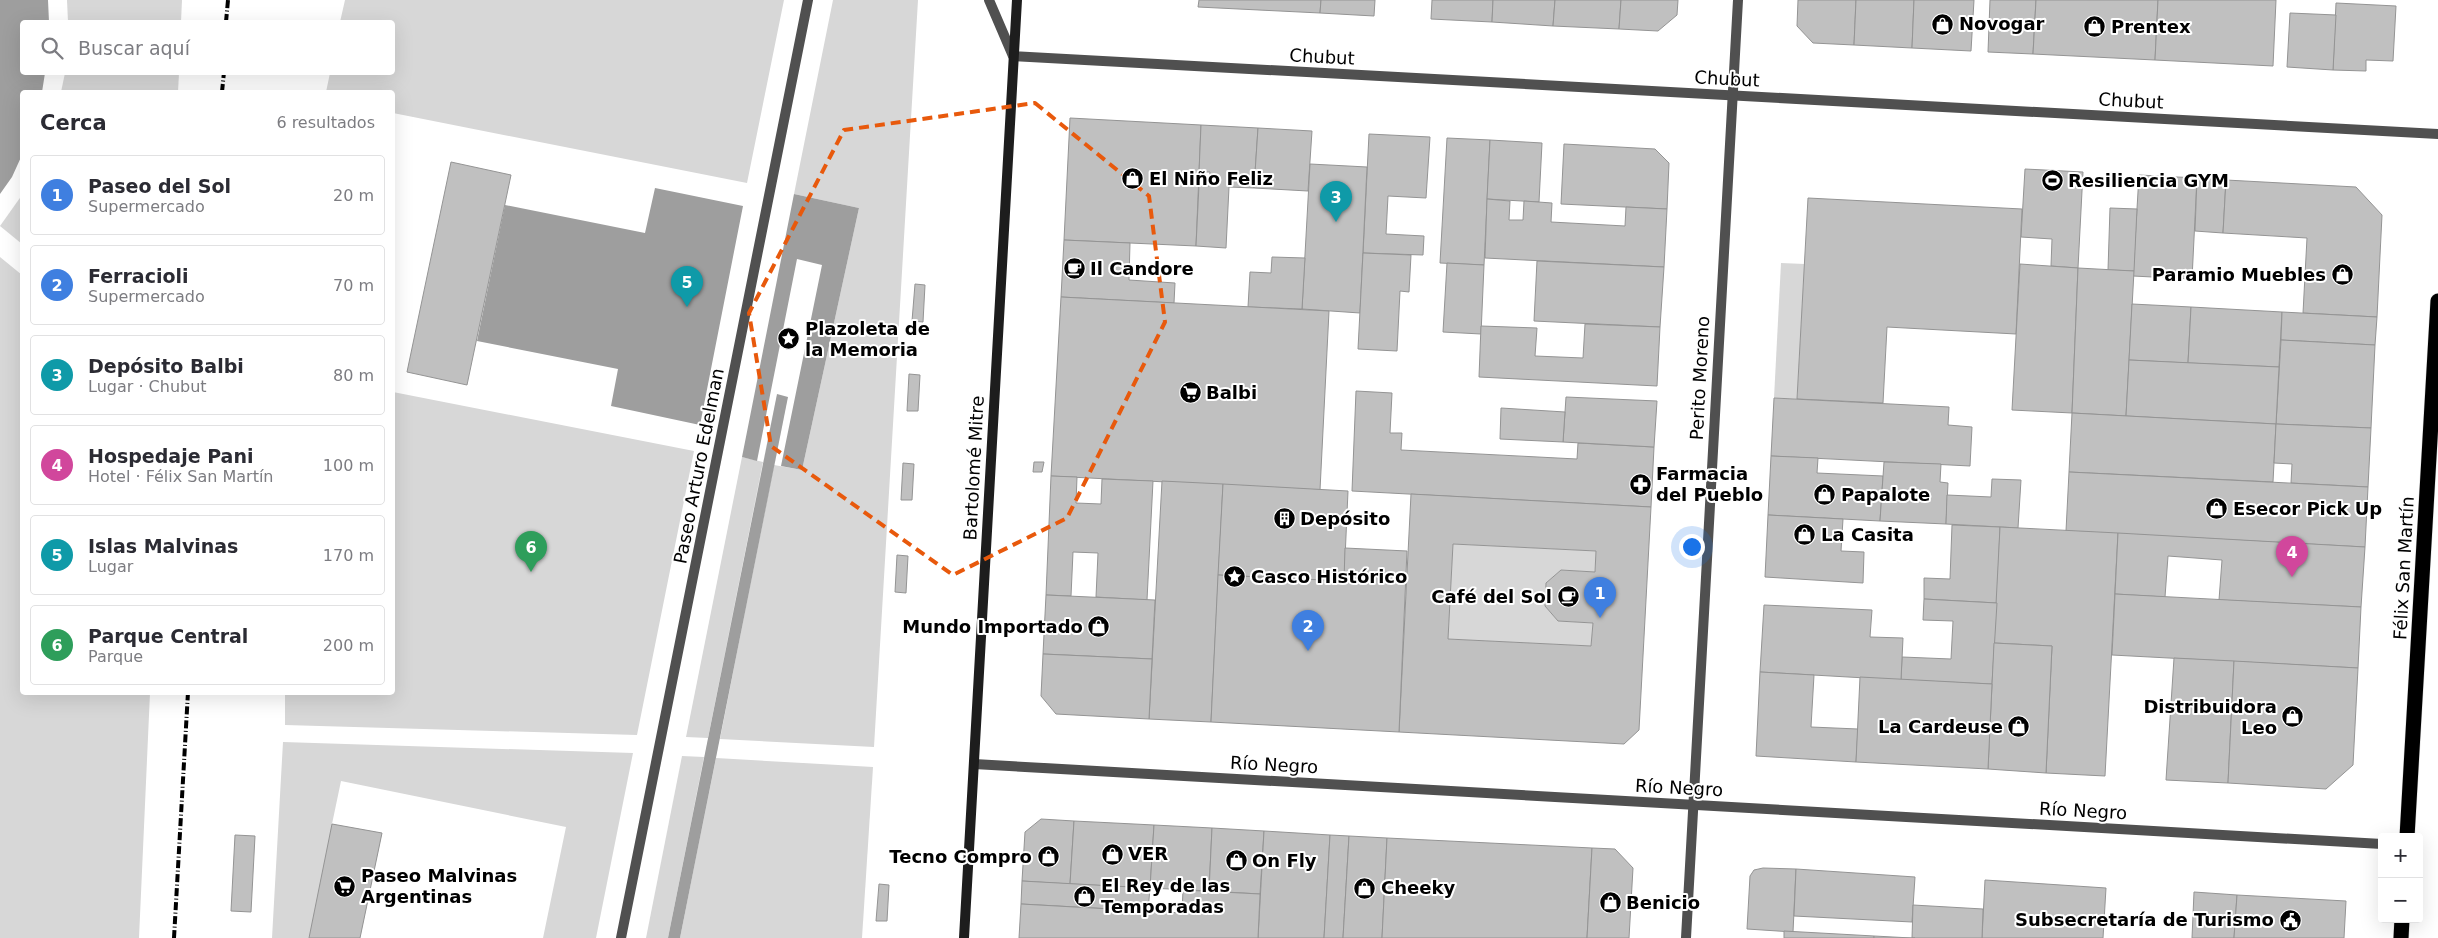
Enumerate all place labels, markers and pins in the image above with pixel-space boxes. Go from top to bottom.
shop icon: Novogar [1931,12,1955,36]
place label: Novogar [1959,13,2045,34]
shop icon: Prentex [2083,15,2107,39]
place label: Prentex [2111,16,2191,37]
shop icon: El Niño Feliz [1121,167,1145,191]
place label: El Niño Feliz [1149,168,1273,189]
sports icon: Resiliencia GYM [2040,169,2064,193]
place label: Resiliencia GYM [2068,170,2229,191]
pin: 3 [1320,181,1352,222]
cafe icon: Il Candore [1062,257,1086,281]
place label: Il Candore [1090,258,1194,279]
shop icon: Paramio Muebles [2330,263,2354,287]
place label: Paramio Muebles [2152,264,2326,285]
pin: 5 [671,266,703,307]
place label: Plazoleta de la Memoria [805,318,930,360]
place icon: Plazoleta de la Memoria [777,327,801,351]
supermarket icon: Balbi [1178,381,1202,405]
place label: Balbi [1206,382,1257,403]
place label: Farmacia del Pueblo [1656,463,1763,505]
pharmacy icon: Farmacia del Pueblo [1628,472,1652,496]
shop icon: Papalote [1813,483,1837,507]
place label: Papalote [1841,484,1930,505]
shop icon: Esecor Pick Up [2205,497,2229,521]
place label: Esecor Pick Up [2233,498,2382,519]
building icon: Depósito [1272,507,1296,531]
place label: Depósito [1300,508,1390,529]
shop icon: La Casita [1793,523,1817,547]
place label: La Casita [1821,524,1914,545]
pin: 6 [515,531,547,572]
pin: 4 [2276,536,2308,577]
place icon: Casco Histórico [1223,565,1247,589]
place label: Casco Histórico [1251,566,1407,587]
pin: 1 [1584,577,1616,618]
cafe icon: Café del Sol [1556,585,1580,609]
place label: Café del Sol [1431,586,1552,607]
pin: 2 [1292,610,1324,651]
shop icon: Mundo Importado [1087,615,1111,639]
place label: Mundo Importado [902,616,1083,637]
place label: Distribuidora Leo [2143,696,2277,738]
shop icon: Distribuidora Leo [2281,705,2305,729]
shop icon: La Cardeuse [2007,715,2031,739]
place label: La Cardeuse [1878,716,2003,737]
shop icon: VER [1100,842,1124,866]
place label: VER [1128,843,1168,864]
shop icon: Tecno Compro [1036,845,1060,869]
place label: Tecno Compro [889,846,1032,867]
shop icon: On Fly [1224,849,1248,873]
place label: On Fly [1252,850,1317,871]
place label: Paseo Malvinas Argentinas [361,865,517,907]
supermarket icon: Paseo Malvinas Argentinas [333,874,357,898]
place label: El Rey de las Temporadas [1101,875,1230,917]
shop icon: Cheeky [1353,876,1377,900]
place label: Cheeky [1381,877,1455,898]
shop icon: El Rey de las Temporadas [1073,884,1097,908]
shop icon: Benicio [1598,891,1622,915]
place label: Benicio [1626,892,1700,913]
public building icon: Subsecretaría de Turismo [2278,908,2302,932]
place label: Subsecretaría de Turismo [2015,909,2274,930]

